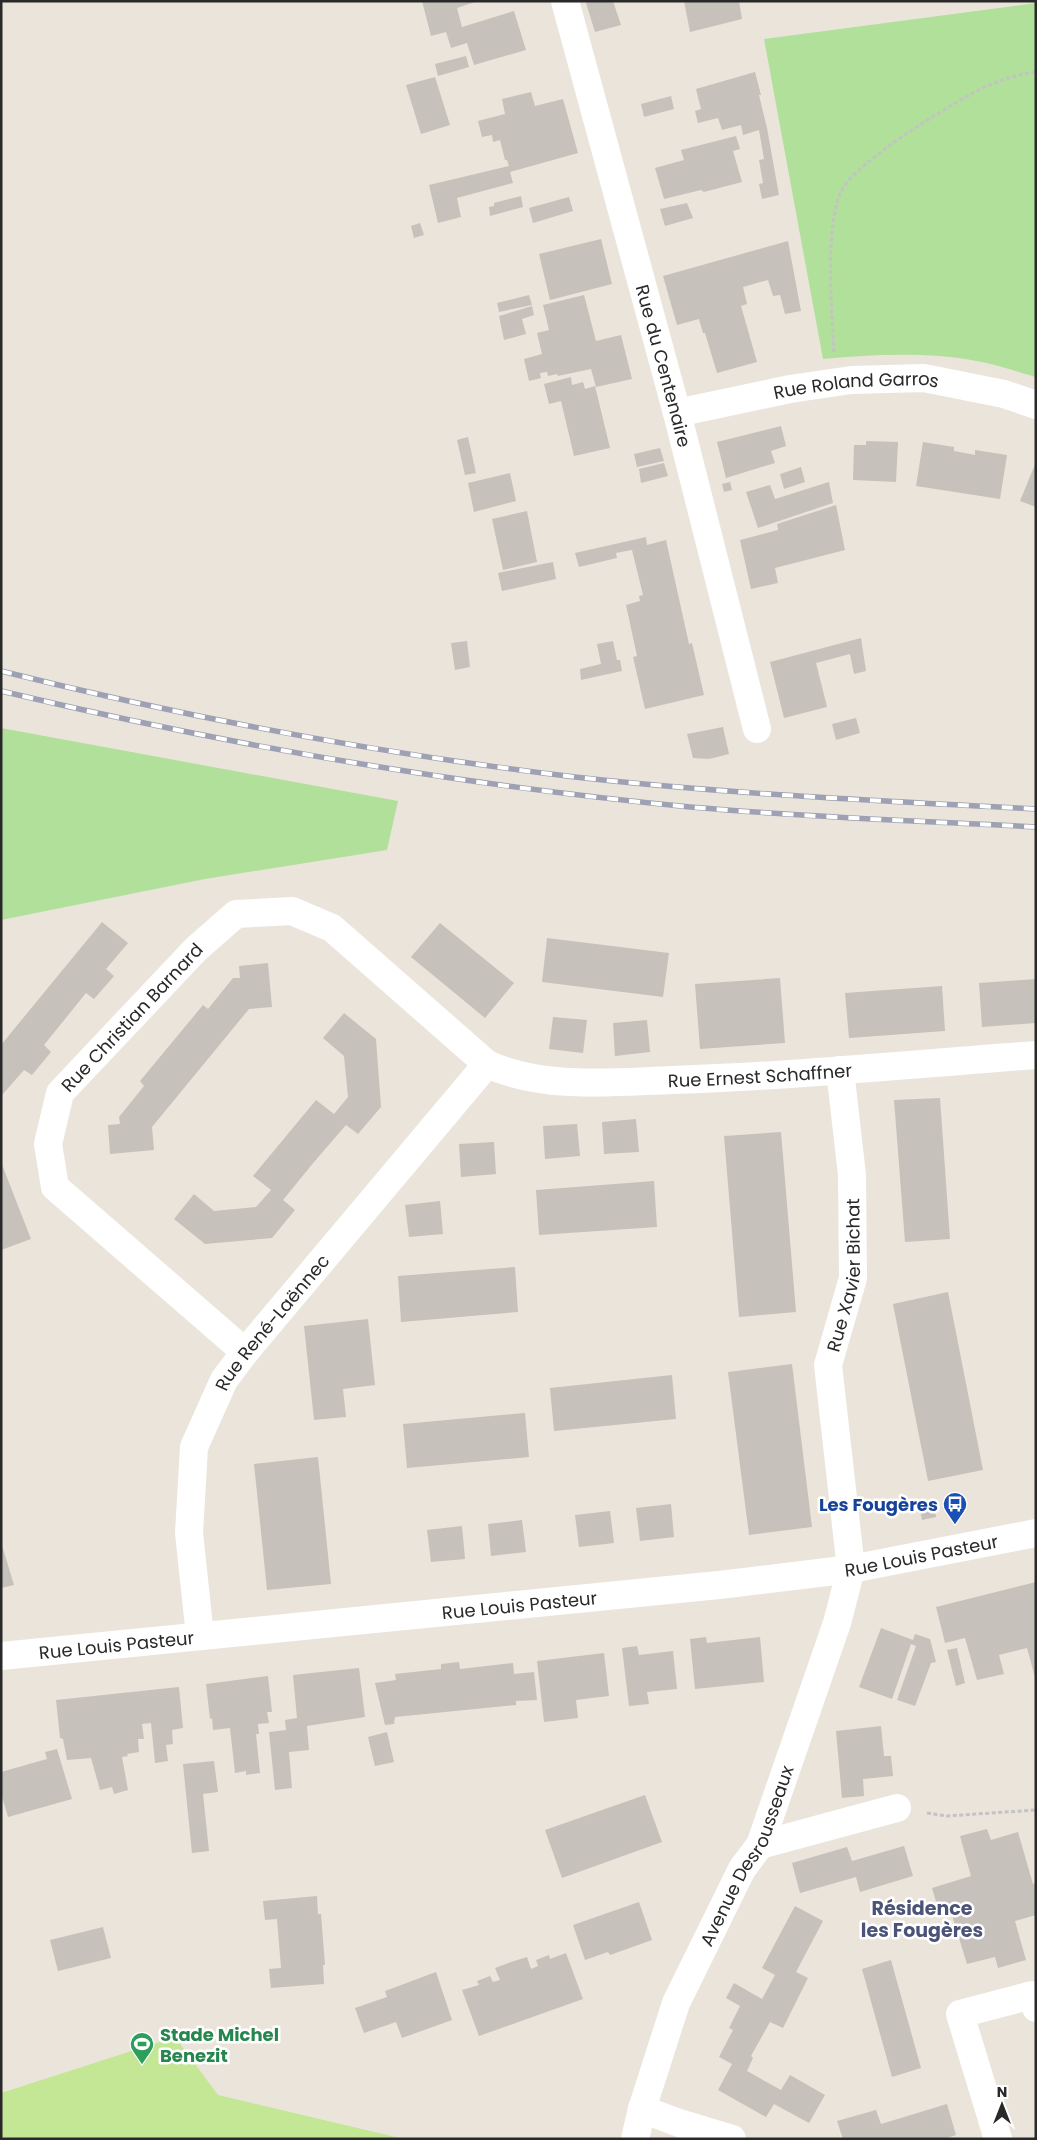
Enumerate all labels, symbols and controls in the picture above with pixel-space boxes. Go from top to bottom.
street label: Rue du Centenaire [630,282,698,450]
street label: Rue Roland Garros [771,365,941,405]
street label: Rue Christian Barnard [55,937,208,1097]
street label: Rue Ernest Schaffner [667,1057,853,1093]
street label: Rue Xavier Bichat [820,1198,865,1354]
street label: Rue René-Laënnec [209,1249,335,1394]
bus stop icon: Les Fougères [942,1491,968,1525]
place label: Les Fougères [819,1492,938,1517]
street label: Rue Louis Pasteur [843,1528,1000,1582]
street label: Rue Louis Pasteur [441,1585,599,1625]
street label: Rue Louis Pasteur [38,1624,196,1665]
street label: Avenue Desrousseaux [693,1762,799,1950]
district label: Résidence les Fougères [861,1895,983,1944]
place label: Stade Michel Benezit [160,2022,279,2068]
sports icon: Stade Michel Benezit [129,2031,155,2065]
north arrow [977,2080,1027,2130]
text: N [997,2082,1007,2102]

